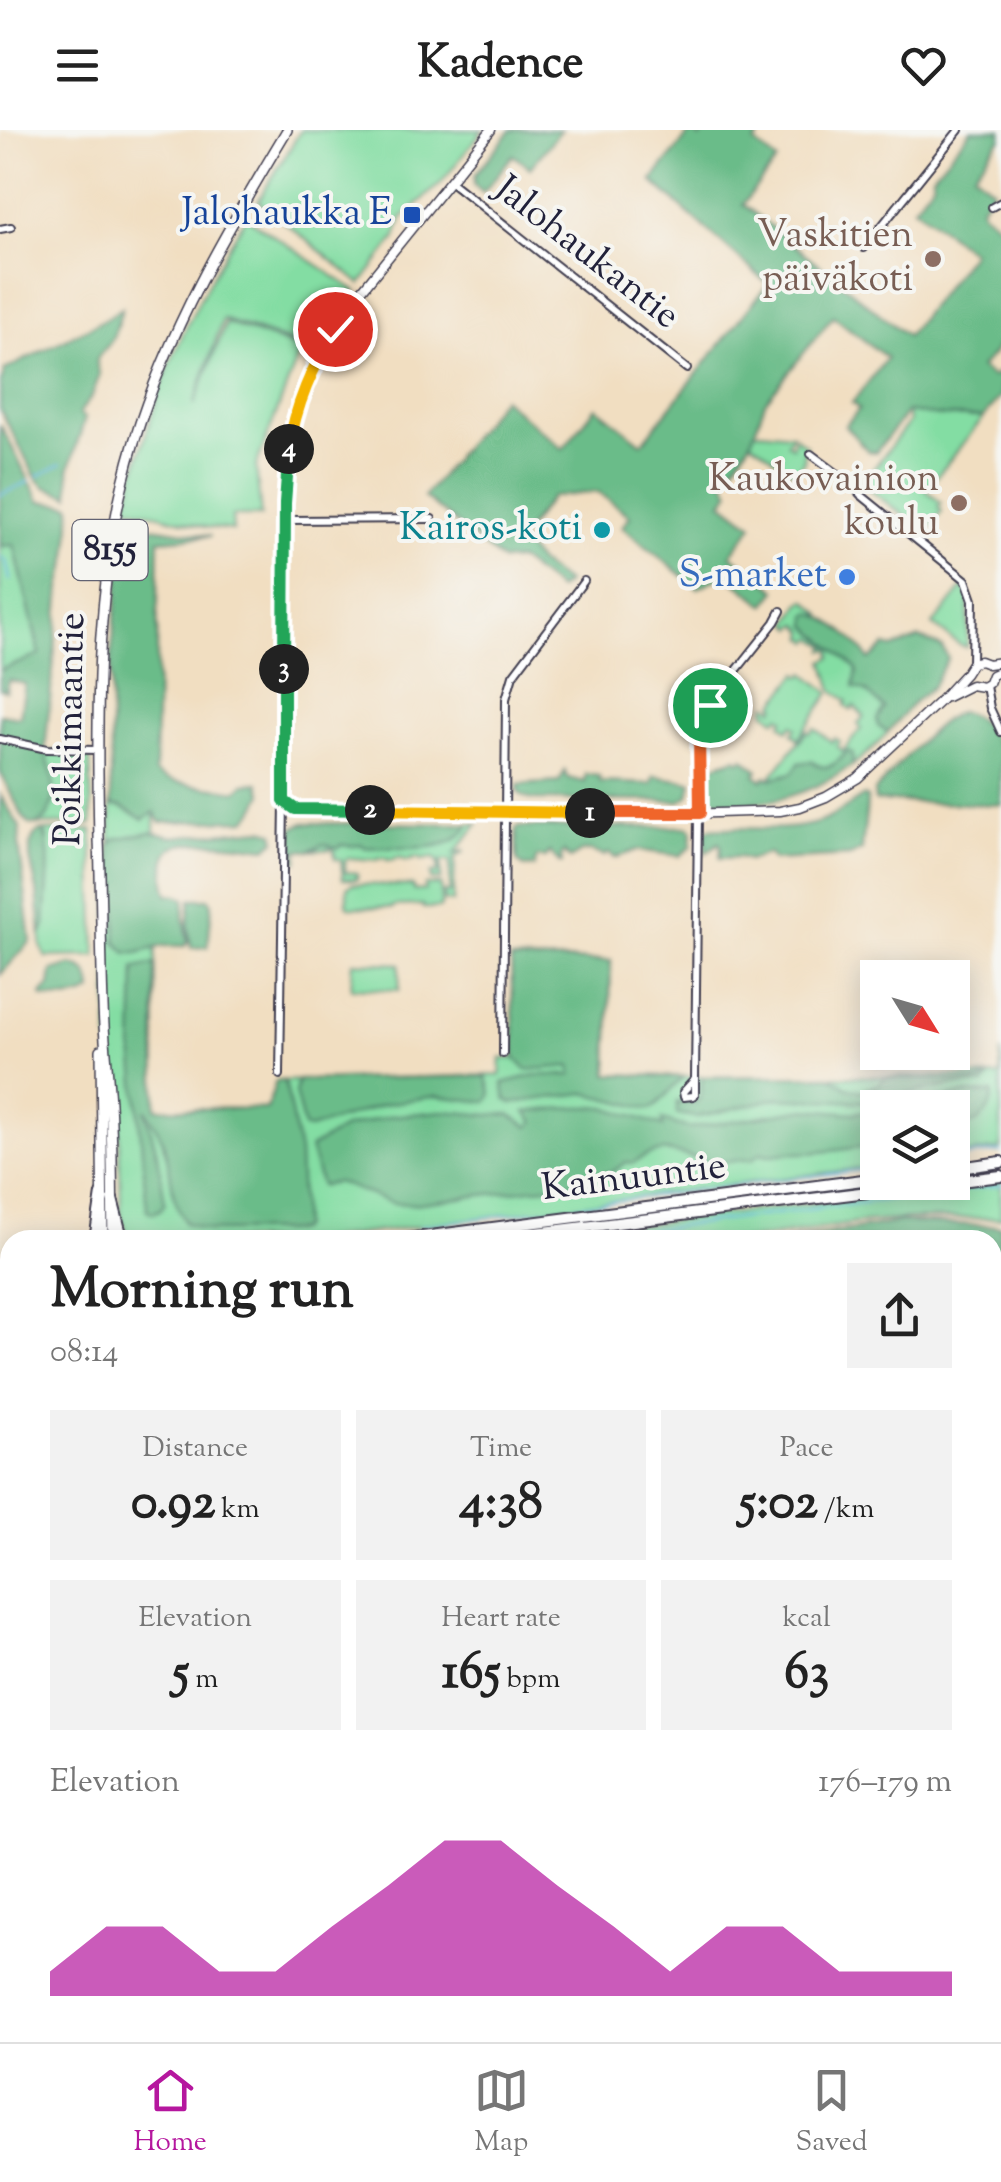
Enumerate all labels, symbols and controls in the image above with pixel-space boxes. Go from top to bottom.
text: Kadence [417,33,584,98]
icon: menu [50,38,105,93]
icon: heart [896,38,951,93]
street label: Jalohaukantie [480,163,690,344]
place label: Jalohaukka E [179,188,392,242]
marker: Jalohaukka E [401,204,423,226]
place label: Vaskitien päiväkoti [757,210,913,308]
marker: Vaskitien päiväkoti [922,248,944,270]
pin [293,287,378,372]
icon: check [308,302,363,357]
pin: 4 [264,424,314,474]
text: 4 [282,429,296,469]
place label: Kaukovainion koulu [708,454,939,552]
marker: Kaukovainion koulu [948,492,970,514]
place label: Kairos-koti [399,503,582,557]
marker: Kairos-koti [591,519,613,541]
road number: 8155 [72,520,148,580]
place label: S-market [678,550,827,604]
marker: S-market [836,566,858,588]
street label: Poikkimaantie [43,612,101,846]
pin: 3 [259,644,309,694]
text: 3 [278,649,290,689]
pin [668,663,753,748]
icon: arrive [683,678,738,733]
pin: 2 [345,785,395,835]
pin: 1 [565,788,615,838]
text: 2 [363,790,377,830]
text: 1 [585,793,595,833]
north arrow [860,960,970,1070]
map controls [860,960,970,1200]
button: layers [860,1090,970,1200]
street label: Kainuuntie [539,1141,729,1217]
text: Morning run [50,1253,354,1332]
button: share [847,1263,952,1368]
text: 08:14 [50,1330,118,1376]
text: Distance [143,1429,248,1469]
text: Time [470,1429,532,1469]
text: Pace [780,1429,833,1469]
text: 0.92 [131,1469,215,1541]
text: 4:38 [459,1469,543,1541]
text: 5:02 [739,1469,818,1541]
text: km [215,1490,260,1530]
text: /km [818,1490,874,1530]
text: Elevation [139,1599,252,1639]
text: Heart rate [441,1599,561,1639]
text: kcal [783,1599,831,1639]
text: 5 [172,1639,189,1711]
text: 165 [442,1639,501,1711]
text: 63 [784,1639,829,1711]
text: m [189,1660,218,1700]
text: bpm [501,1660,560,1700]
text: Elevation [50,1760,180,1806]
text: 176–179 m [818,1760,952,1806]
tab: Home [133,2063,207,2163]
tab: Map [474,2063,529,2163]
tab: Saved [796,2063,868,2163]

